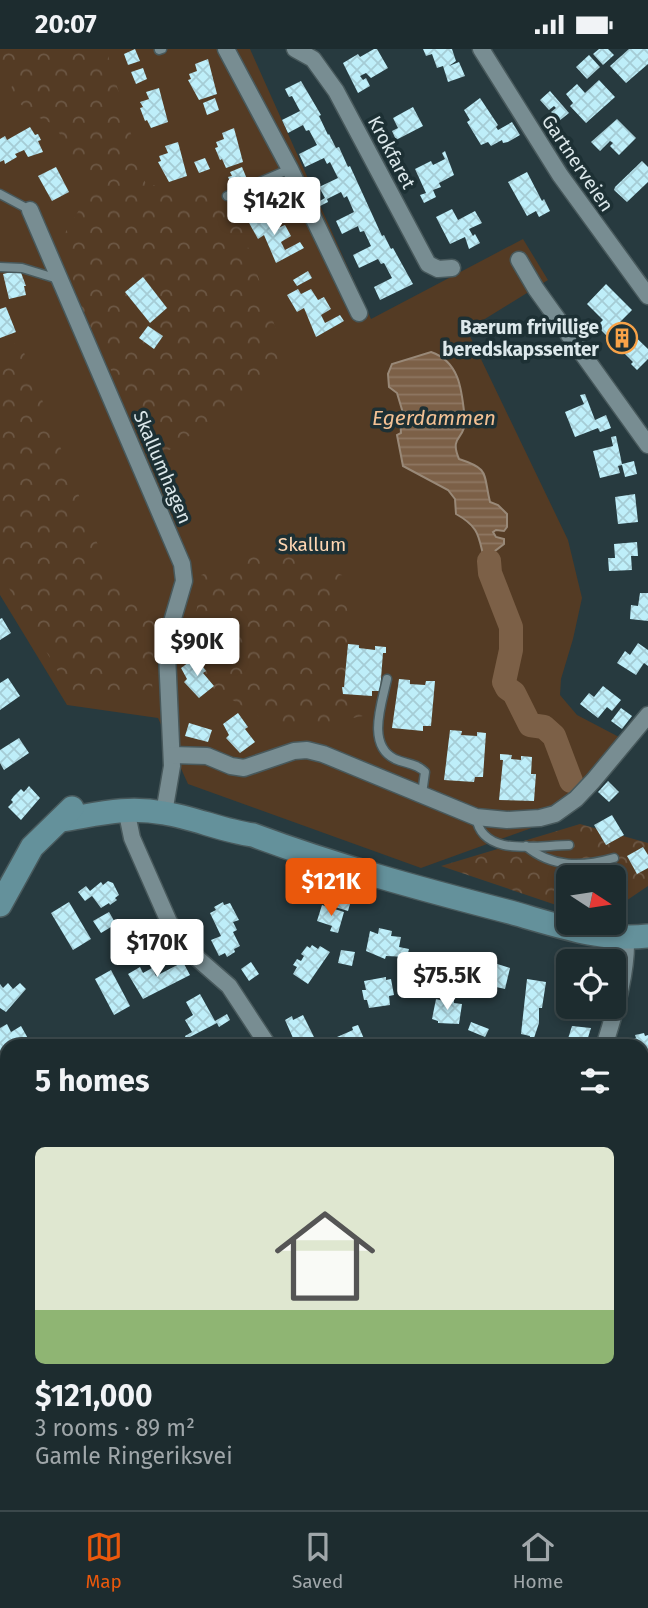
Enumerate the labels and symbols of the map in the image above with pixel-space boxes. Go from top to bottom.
street label: Gartnerveien [537,110,618,216]
street label: Krokfaret [363,112,420,193]
pin: $142K [225,177,323,237]
place label: Bærum frivillige beredskapssenter [442,316,599,361]
building icon: Bærum frivillige beredskapssenter [605,321,639,355]
water label: Egerdammen [372,405,496,431]
street label: Skallumhagen [128,407,197,527]
park label: Skallum [278,533,346,556]
pin: $90K [156,619,238,678]
pin: $121K [282,859,380,918]
north arrow [556,865,626,935]
pin: $170K [108,919,206,979]
pin: $75.5K [390,953,504,1012]

